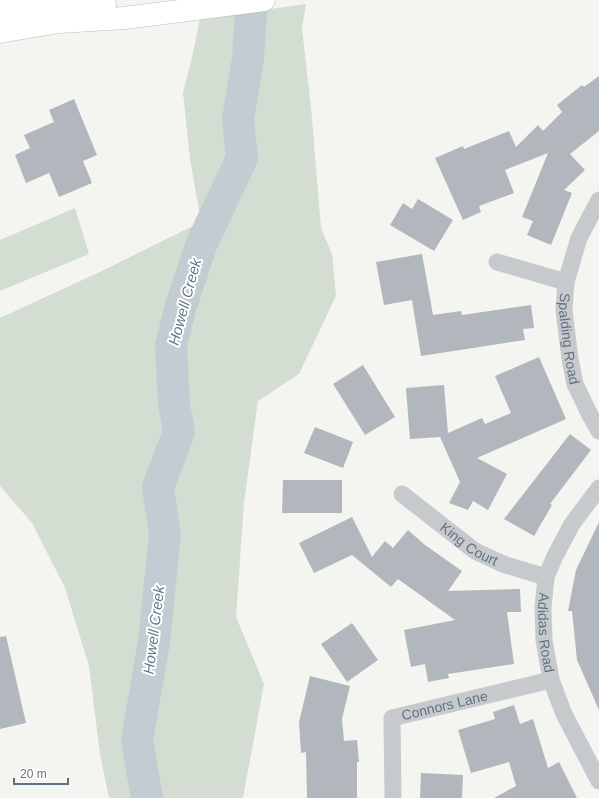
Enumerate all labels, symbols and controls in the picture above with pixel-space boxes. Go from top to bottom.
water label: Howell Creek [165,255,205,347]
street label: Spalding Road [556,293,583,386]
street label: King Court [437,519,501,569]
water label: Howell Creek [140,583,168,675]
street label: Adidas Road [535,592,558,674]
street label: Connors Lane [400,687,489,723]
scale bar [14,760,68,786]
text: 20 m [20,767,47,781]

